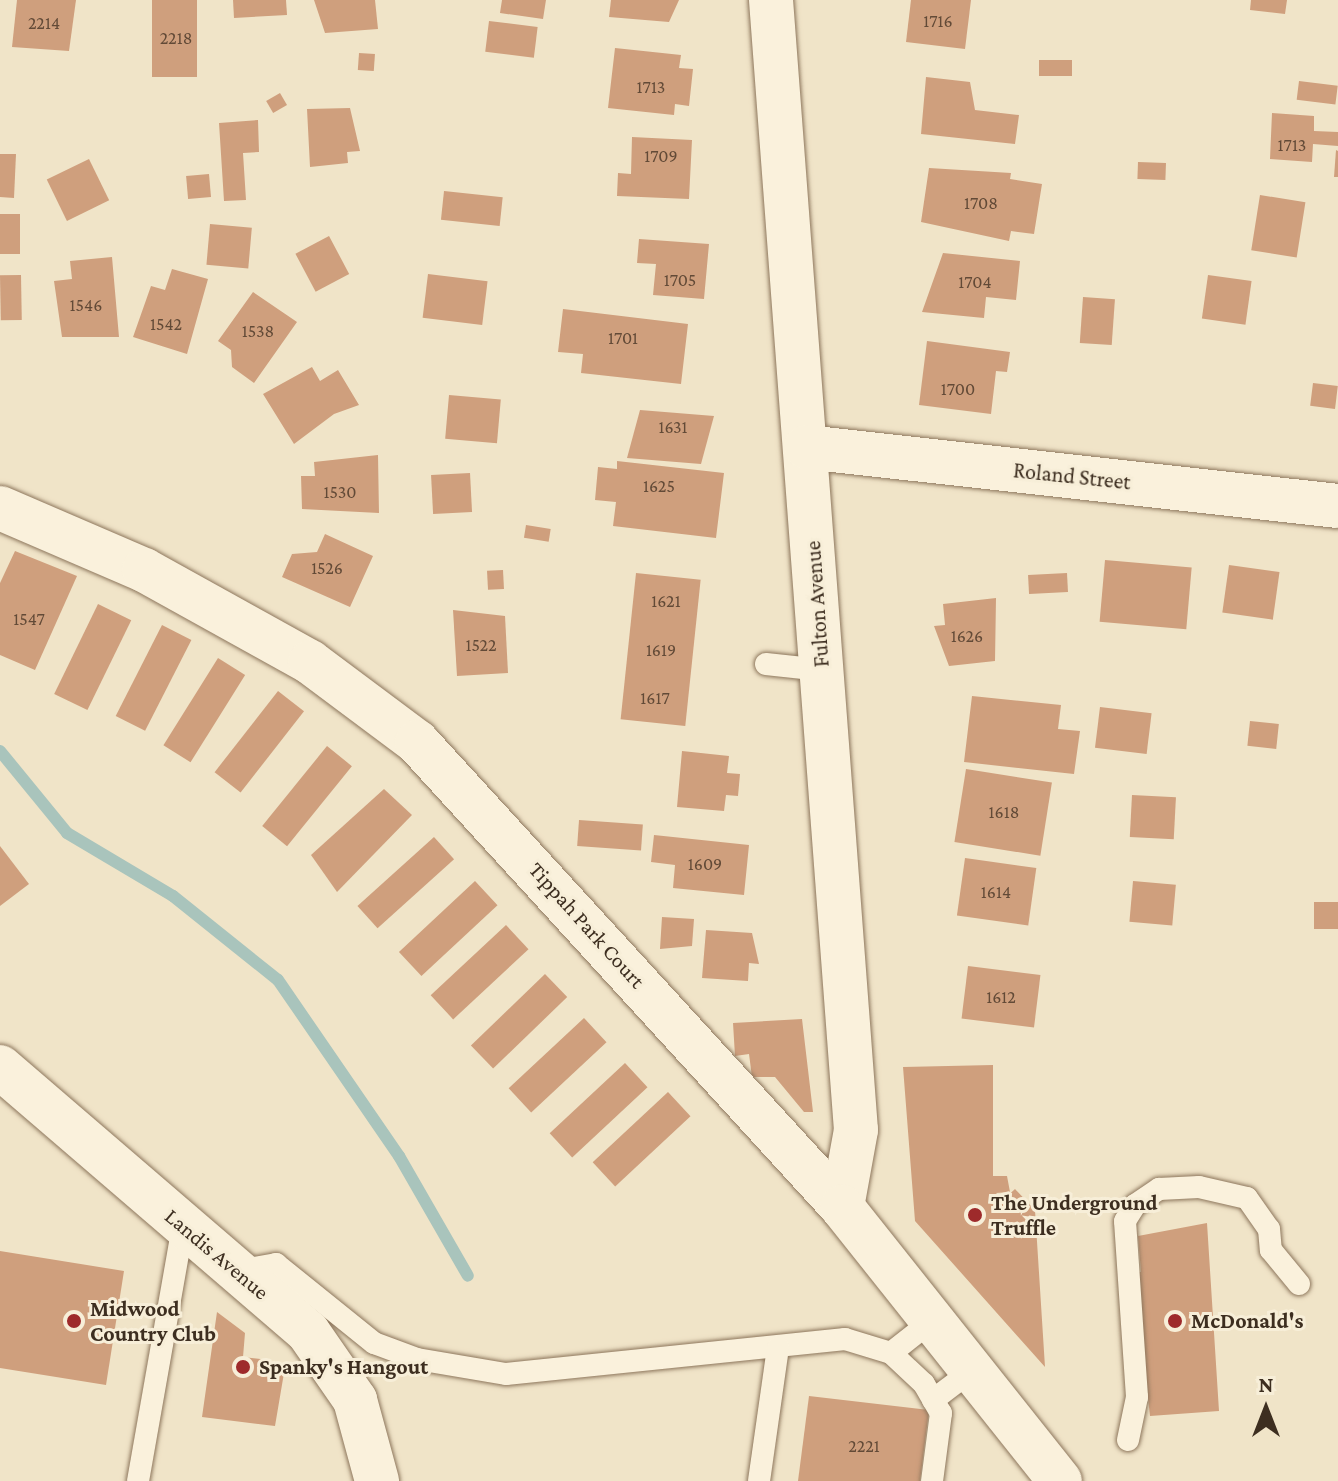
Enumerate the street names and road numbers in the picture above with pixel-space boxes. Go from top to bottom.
street label: Roland Street [1012,457,1132,495]
street label: Fulton Avenue [799,540,835,668]
street label: Tippah Park Court [523,856,651,994]
street label: Landis Avenue [160,1203,274,1305]

